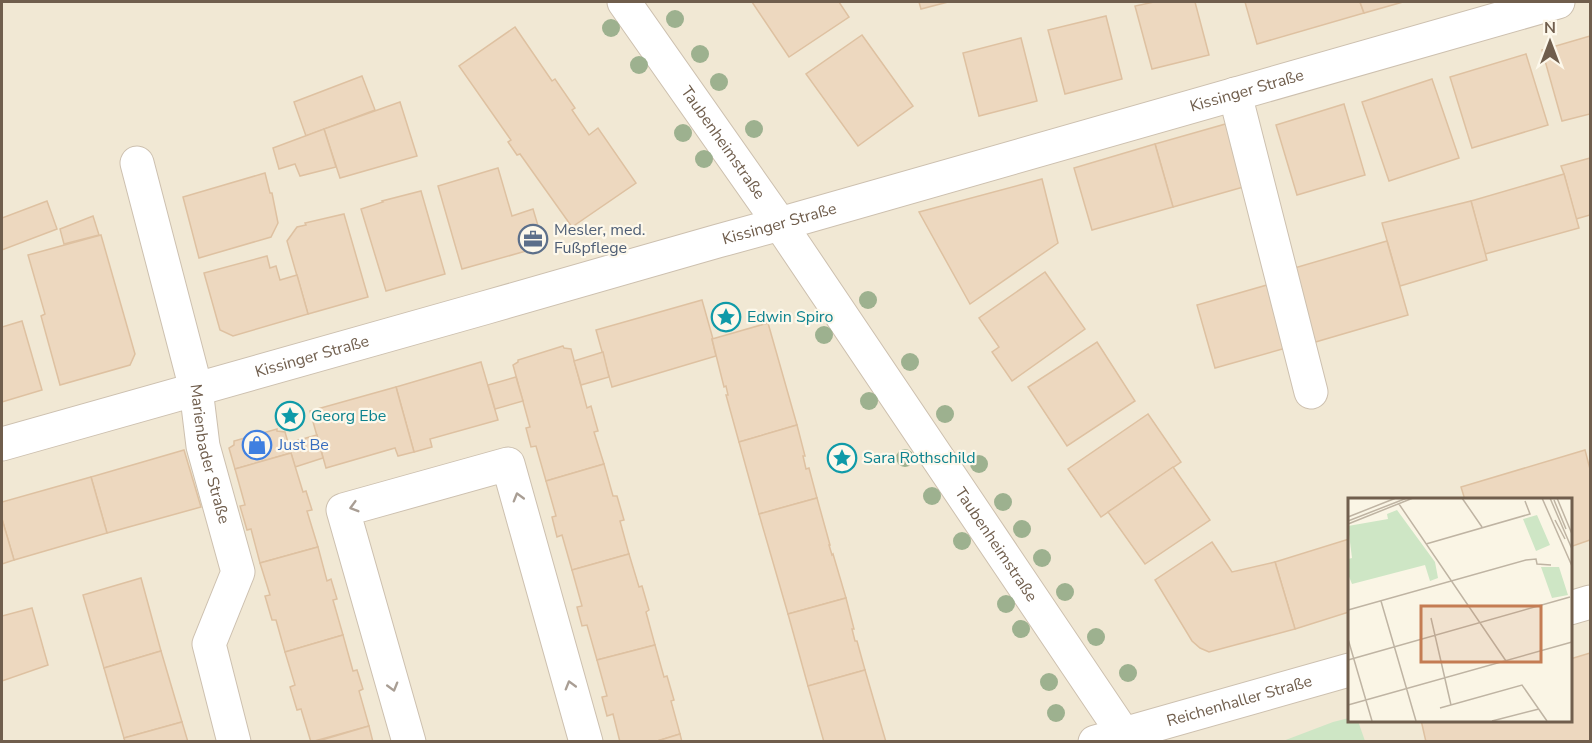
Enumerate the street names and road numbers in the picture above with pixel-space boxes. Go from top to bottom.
street label: Kissinger Straße [1187,64,1306,118]
street label: Taubenheimstraße [675,82,770,204]
street label: Kissinger Straße [720,197,839,250]
street label: Kissinger Straße [252,330,371,383]
street label: Marienbader Straße [184,383,235,526]
street label: Taubenheimstraße [950,483,1043,606]
street label: Reichenhaller Straße [1164,670,1315,732]

